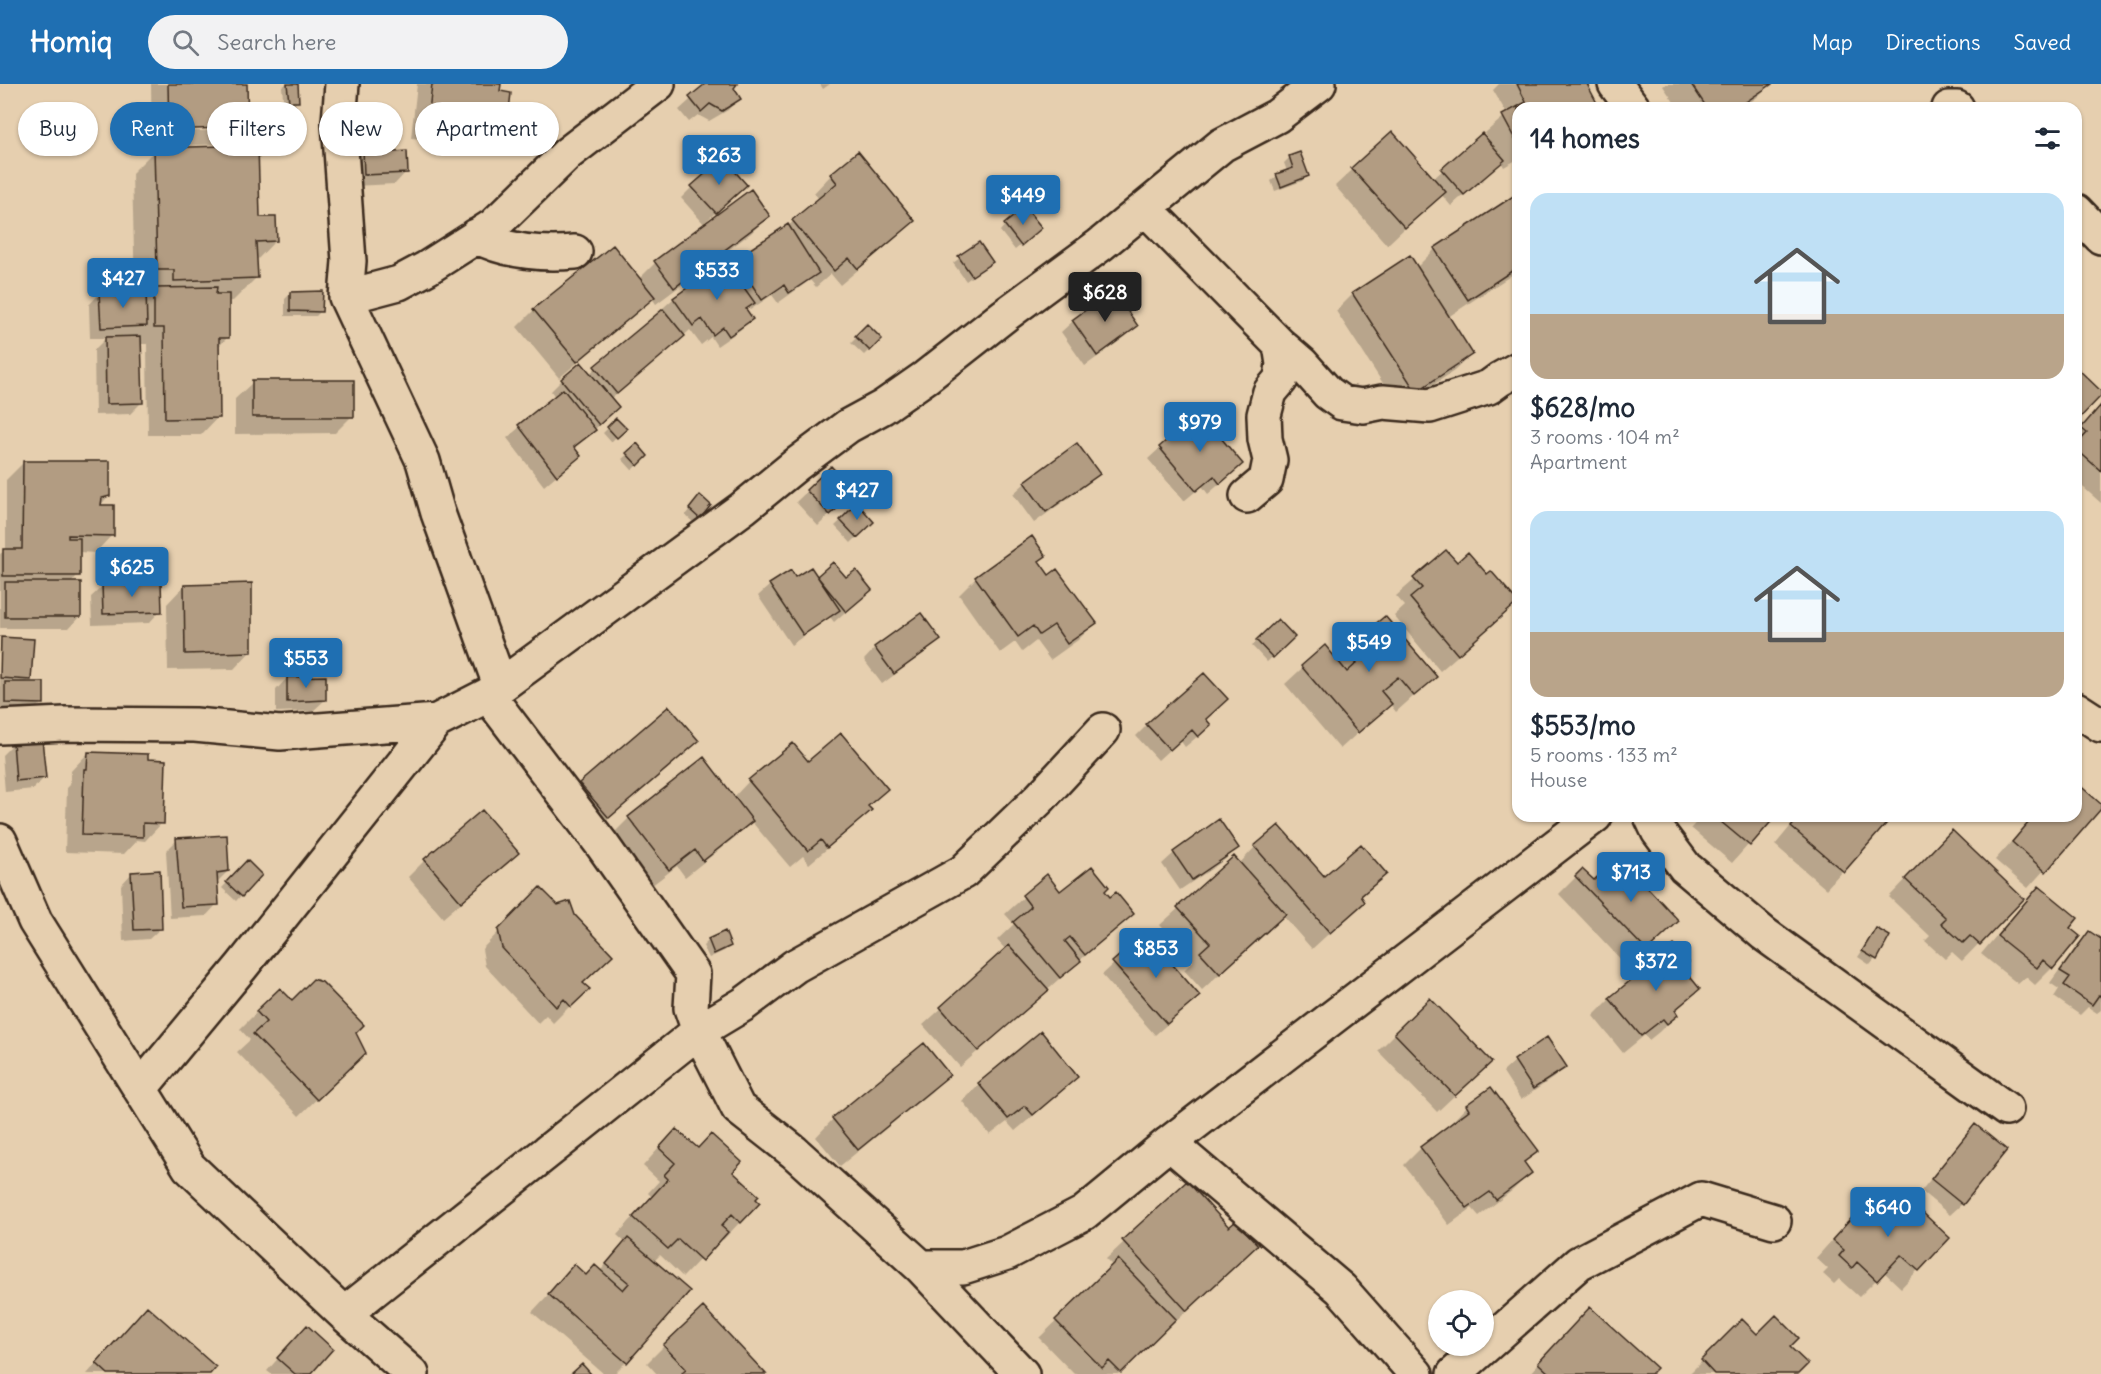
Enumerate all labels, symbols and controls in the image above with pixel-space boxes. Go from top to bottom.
search box [148,15,568,69]
text: Homiq [30,24,112,60]
icon: search [169,26,202,59]
text: Search here [217,28,336,56]
text: Map [1812,29,1853,56]
text: Directions [1886,29,1980,56]
text: Saved [2013,29,2071,56]
chip: Buy [18,102,98,156]
chip: Rent [110,102,195,156]
chip: Filters [207,102,307,156]
chip: New [319,102,403,156]
chip: Apartment [415,102,559,156]
text: 14 homes [1530,122,1640,155]
icon: filters [2031,122,2064,155]
pin: $263 [683,135,755,186]
text: $263 [697,142,741,167]
pin: $449 [987,175,1059,226]
text: $449 [1000,182,1046,207]
icon: home [1743,232,1851,340]
pin: $533 [681,250,753,301]
text: $533 [694,257,740,282]
pin: $427 [87,258,159,309]
text: $427 [101,265,145,290]
pin: $628 [1069,272,1141,323]
text: $628 [1082,279,1128,304]
text: $628/mo [1530,391,1635,424]
pin: $979 [1164,402,1236,453]
text: $979 [1178,409,1222,434]
text: 3 rooms · 104 m² [1530,424,1680,449]
text: Apartment [1530,449,1627,474]
pin: $427 [821,470,893,521]
text: $427 [835,477,879,502]
pin: $625 [96,547,168,598]
icon: home [1743,550,1851,658]
text: $625 [109,554,155,579]
pin: $549 [1333,622,1405,673]
text: $549 [1346,629,1392,654]
pin: $553 [270,638,342,689]
text: $553 [283,645,329,670]
text: $553/mo [1530,709,1636,742]
text: 5 rooms · 133 m² [1530,742,1678,767]
text: House [1530,767,1587,792]
pin: $713 [1595,852,1667,903]
text: $713 [1611,859,1651,884]
pin: $853 [1120,928,1192,979]
text: $853 [1133,935,1179,960]
pin: $372 [1620,941,1692,992]
text: $372 [1634,948,1678,973]
pin: $640 [1852,1187,1924,1238]
text: $640 [1864,1194,1912,1219]
map controls [1428,1290,1494,1356]
button: locate [1428,1290,1494,1356]

